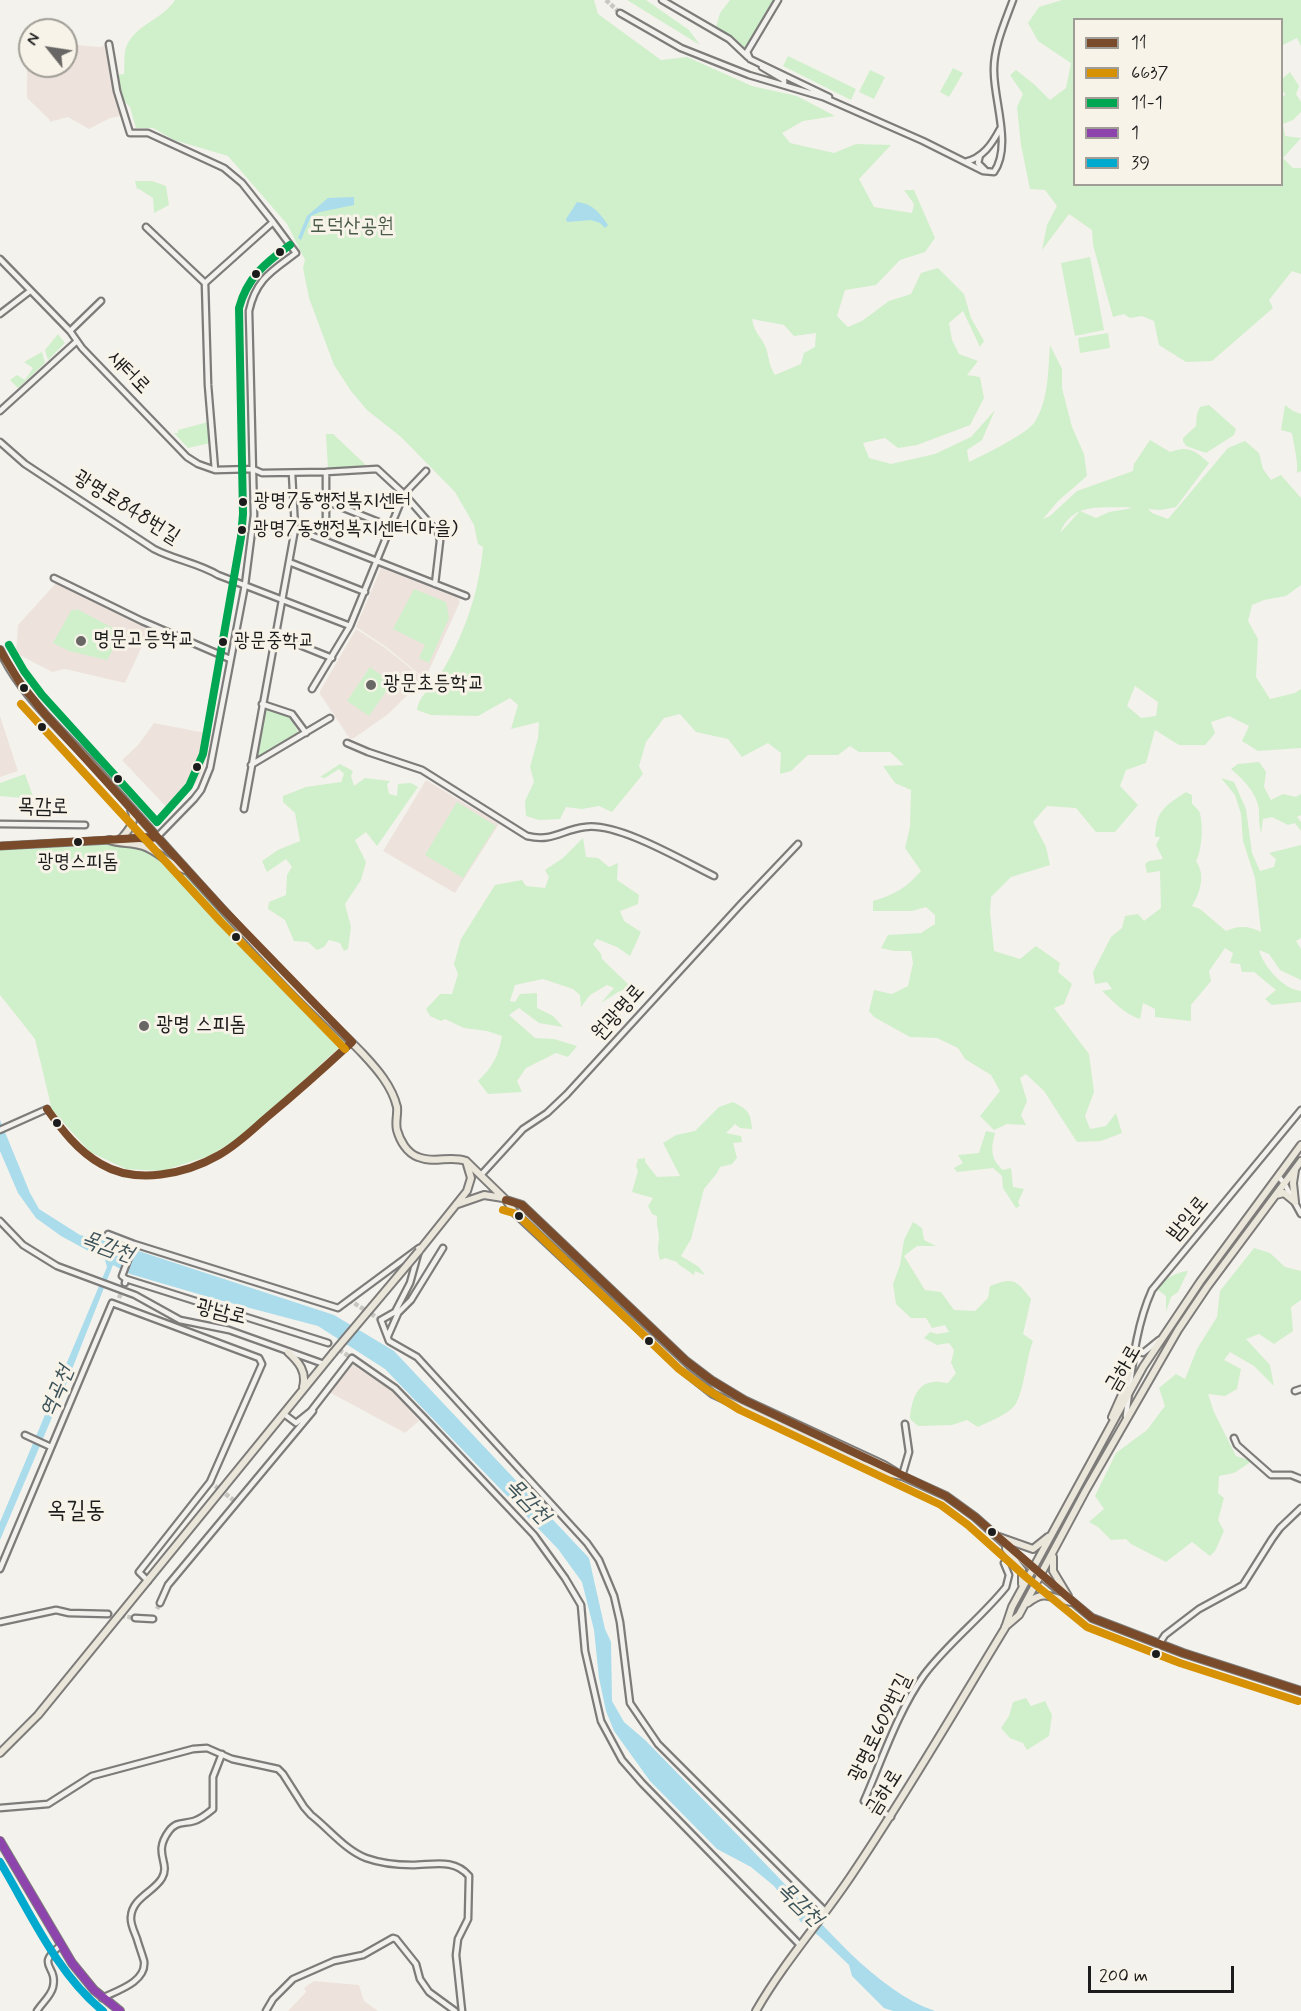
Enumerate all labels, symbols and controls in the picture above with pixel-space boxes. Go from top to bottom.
north arrow [18,18,78,78]
legend [1073,18,1283,186]
text: N [22,30,45,50]
text: 11 [1131,31,1147,55]
text: 6637 [1131,61,1168,85]
text: 11-1 [1131,91,1163,115]
text: 1 [1131,121,1139,145]
text: 39 [1131,151,1150,175]
park label: 도덕산공원 [310,215,394,241]
unlabelled marker [274,246,286,258]
unlabelled marker [250,268,262,280]
street label: 새터로 [101,346,155,400]
street label: 광명로848번길 [68,465,184,551]
place label: 광명7동행정복지센터 [254,490,411,514]
marker: 광명7동행정복지센터 [237,496,249,508]
place label: 광명7동행정복지센터(마을) [253,518,458,542]
marker: 광명7동행정복지센터(마을) [236,524,248,536]
place label: 명문고등학교 [93,628,194,654]
place label: 광문중학교 [234,630,314,654]
marker: 명문고등학교 [74,634,88,648]
marker: 광문중학교 [217,636,229,648]
place label: 광문초등학교 [383,672,484,698]
marker: 광문초등학교 [364,678,378,692]
unlabelled marker [18,682,30,694]
unlabelled marker [36,721,48,733]
unlabelled marker [191,761,203,773]
unlabelled marker [112,773,124,785]
street label: 목감로 [17,795,69,821]
marker: 광명스피돔 [72,836,84,848]
place label: 광명스피돔 [38,851,118,875]
unlabelled marker [230,931,242,943]
street label: 원광명로 [587,979,651,1047]
place label: 광명 스피돔 [156,1013,246,1039]
marker: 광명 스피돔 [137,1019,151,1033]
unlabelled marker [51,1117,63,1129]
street label: 밤일로 [1163,1191,1215,1247]
unlabelled marker [513,1210,525,1222]
water label: 목감천 [78,1227,136,1269]
street label: 광남로 [193,1295,249,1331]
unlabelled marker [643,1335,655,1347]
street label: 금하로 [1100,1341,1148,1397]
water label: 역곡천 [35,1362,81,1422]
water label: 목감천 [499,1474,555,1530]
district label: 옥길동 [47,1498,105,1526]
unlabelled marker [986,1526,998,1538]
unlabelled marker [1150,1648,1162,1660]
street label: 광명로609번길 [844,1670,918,1786]
street label: 금하로 [861,1765,909,1821]
water label: 목감천 [771,1877,827,1933]
scale bar [1091,1954,1236,1992]
text: 200 m [1099,1964,1148,1988]

